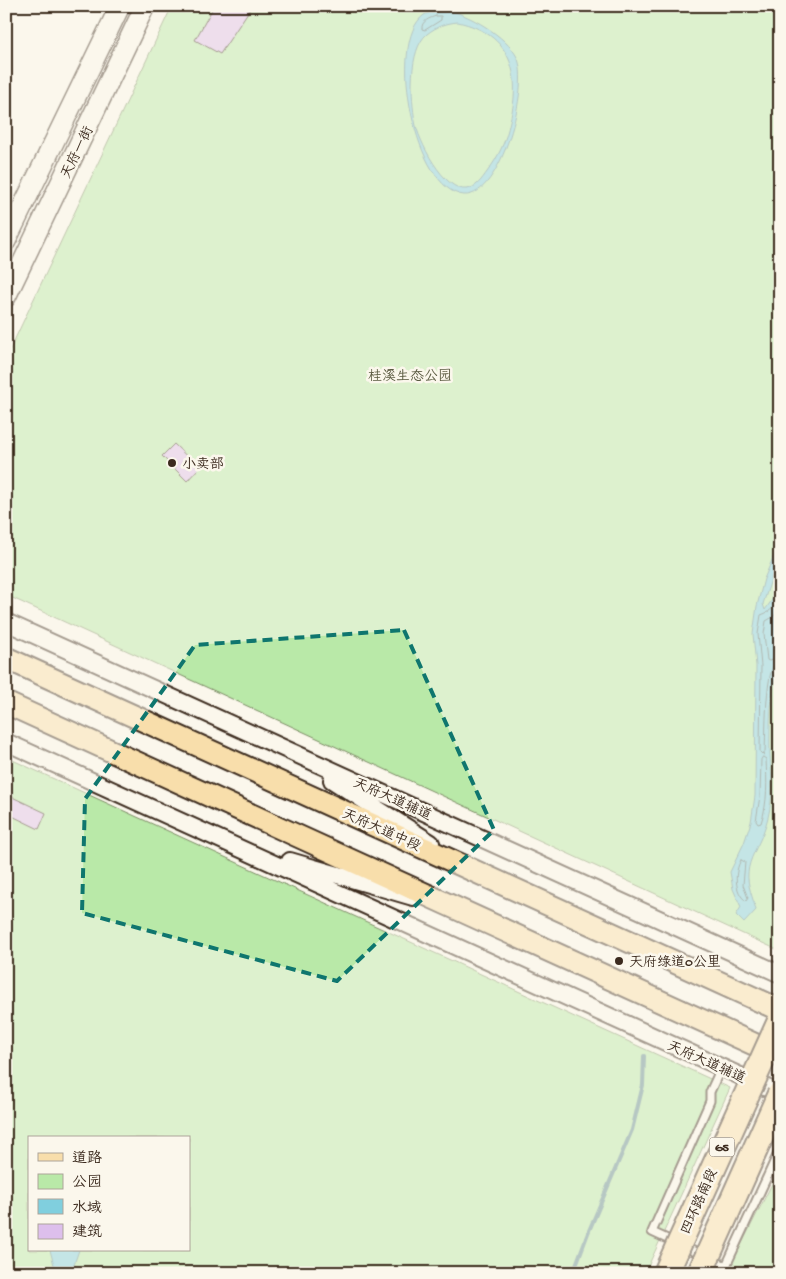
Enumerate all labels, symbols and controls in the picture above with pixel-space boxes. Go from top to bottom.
street label: 天府一街 [57,124,98,182]
park label: 桂溪生态公园 [368,368,452,386]
marker: 小卖部 [166,457,178,469]
place label: 小卖部 [182,457,224,474]
street label: 天府大道辅道 [350,775,434,825]
street label: 天府大道中段 [339,806,423,856]
place label: 天府绿道0公里 [629,954,721,972]
marker: 天府绿道0公里 [613,955,625,967]
street label: 天府大道辅道 [664,1038,748,1088]
legend [28,1136,190,1252]
road number: G5 [710,1138,734,1156]
text: 道路 [72,1150,102,1168]
street label: 四环路南段 [677,1166,722,1237]
text: 公园 [72,1174,102,1192]
text: 水域 [72,1200,102,1218]
text: 建筑 [72,1224,102,1242]

